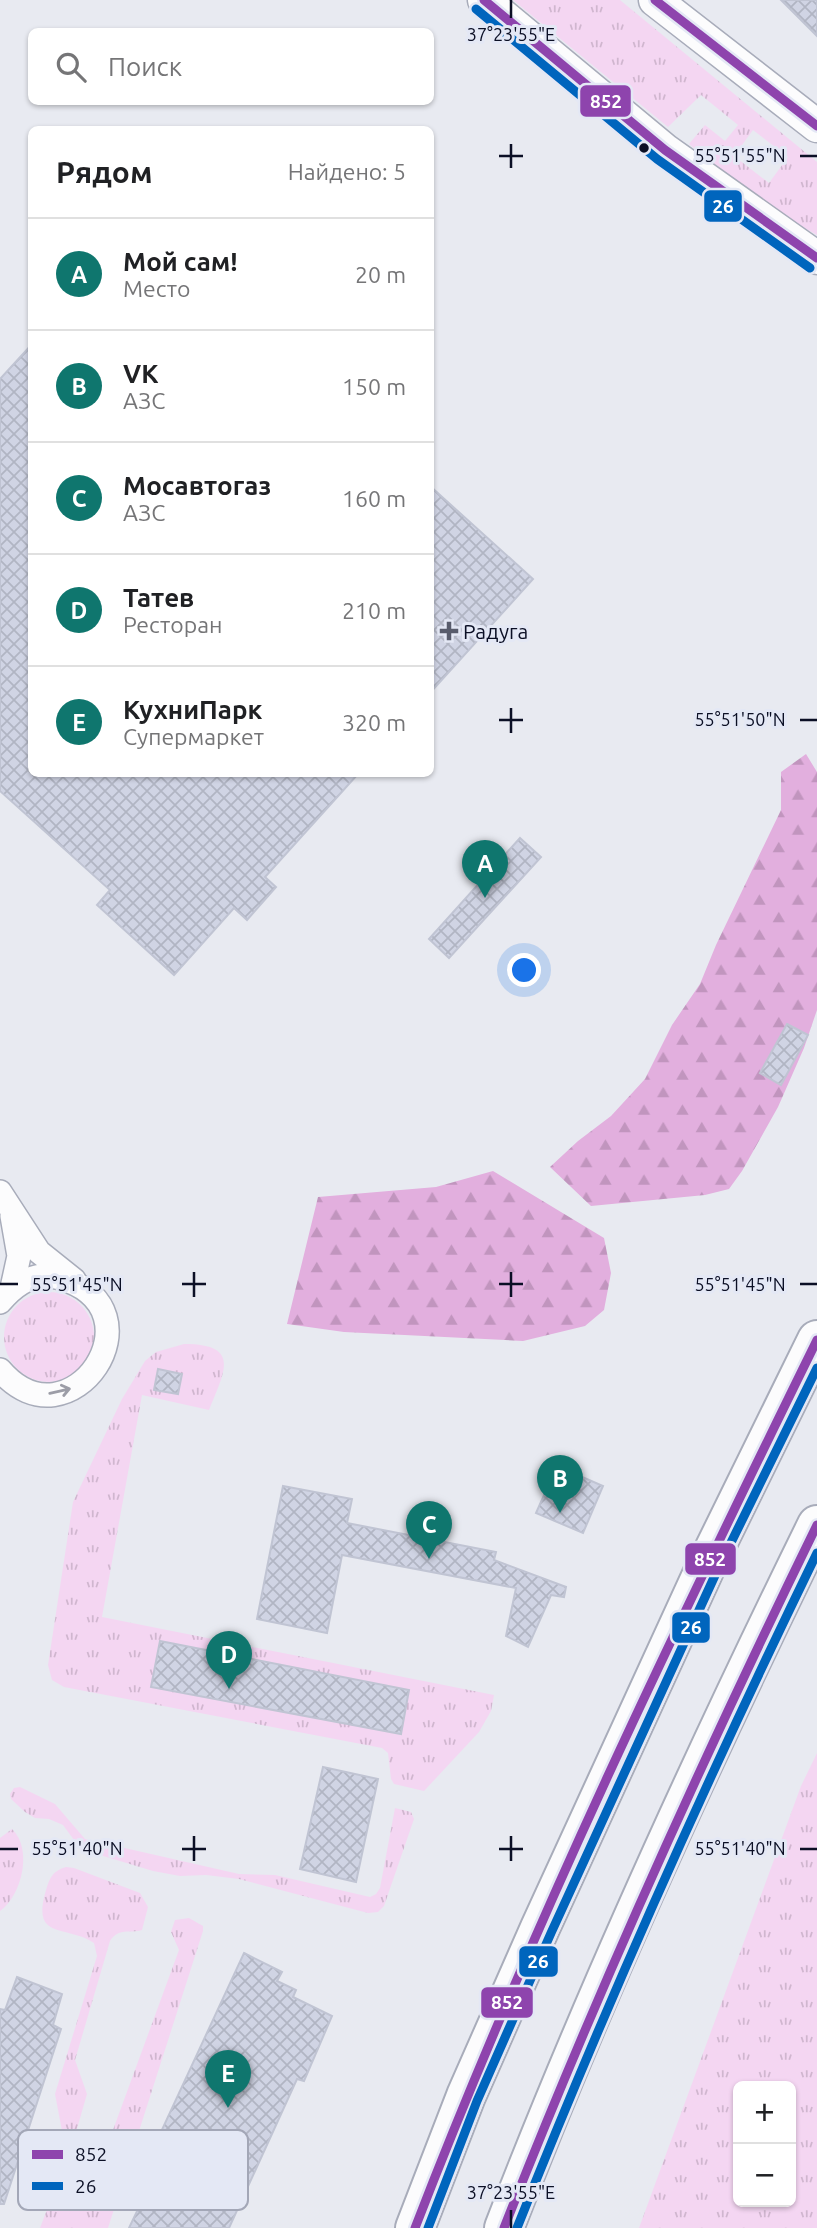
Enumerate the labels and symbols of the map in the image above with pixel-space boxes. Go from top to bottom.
text: 37°23'55"E [467,24,555,44]
line badge: 852 [579,84,632,118]
text: 852 [590,90,622,112]
unlabelled marker [637,141,651,155]
text: 55°51'55"N [694,145,786,165]
line badge: 26 [703,189,743,223]
text: 26 [712,195,734,217]
place label: Радуга [463,619,528,643]
marker: Радуга [441,623,457,639]
text: 55°51'50"N [694,709,786,729]
pin: A [462,840,508,898]
your location [507,953,541,987]
text: 55°51'45"N [31,1274,123,1294]
text: 55°51'45"N [694,1274,786,1294]
one-way arrow [48,1384,70,1397]
pin: B [537,1455,583,1513]
pin: C [406,1501,452,1559]
line badge: 852 [684,1542,737,1576]
text: 852 [694,1548,726,1570]
line badge: 26 [671,1611,711,1644]
text: 26 [680,1616,702,1638]
pin: D [206,1631,252,1689]
text: 55°51'40"N [31,1838,123,1858]
text: 55°51'40"N [694,1838,786,1858]
line badge: 26 [518,1945,559,1978]
text: 26 [527,1950,549,1972]
line badge: 852 [480,1986,534,2019]
text: 852 [491,1991,523,2013]
pin: E [205,2050,251,2108]
legend [18,2130,248,2210]
text: 852 [75,2143,107,2165]
text: 26 [75,2175,96,2197]
text: 37°23'55"E [467,2182,555,2202]

